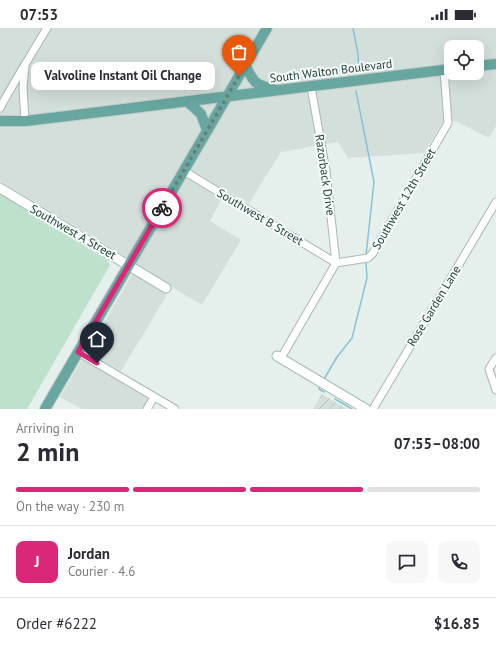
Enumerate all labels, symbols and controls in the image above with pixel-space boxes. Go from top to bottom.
text: 07:53 [20,5,58,24]
pin [222,35,256,76]
map controls [444,40,484,80]
button: locate [444,40,484,80]
icon: bag [228,41,250,63]
street label: South Walton Boulevard [269,56,393,85]
callout: Valvoline Instant Oil Change [31,62,215,90]
text: Valvoline Instant Oil Change [44,67,202,84]
street label: Razorback Drive [312,133,339,217]
street label: Southwest 12th Street [368,145,439,252]
street label: Southwest B Street [214,185,306,248]
courier [142,188,182,228]
icon: bike [151,197,173,219]
street label: Southwest A Street [27,201,119,262]
street label: Rose Garden Lane [404,263,464,349]
pin [80,322,114,363]
icon: home [86,328,108,350]
text: Arriving in [16,420,74,437]
text: 07:55–08:00 [394,434,480,453]
text: 2 min [16,435,79,468]
text: On the way · 230 m [16,498,124,515]
button: chat [386,541,428,583]
button: phone [438,541,480,583]
text: Jordan [68,544,110,563]
text: J [34,552,40,571]
text: Courier · 4.6 [68,563,135,580]
text: Order #6222 [16,614,97,633]
text: $16.85 [434,614,480,633]

